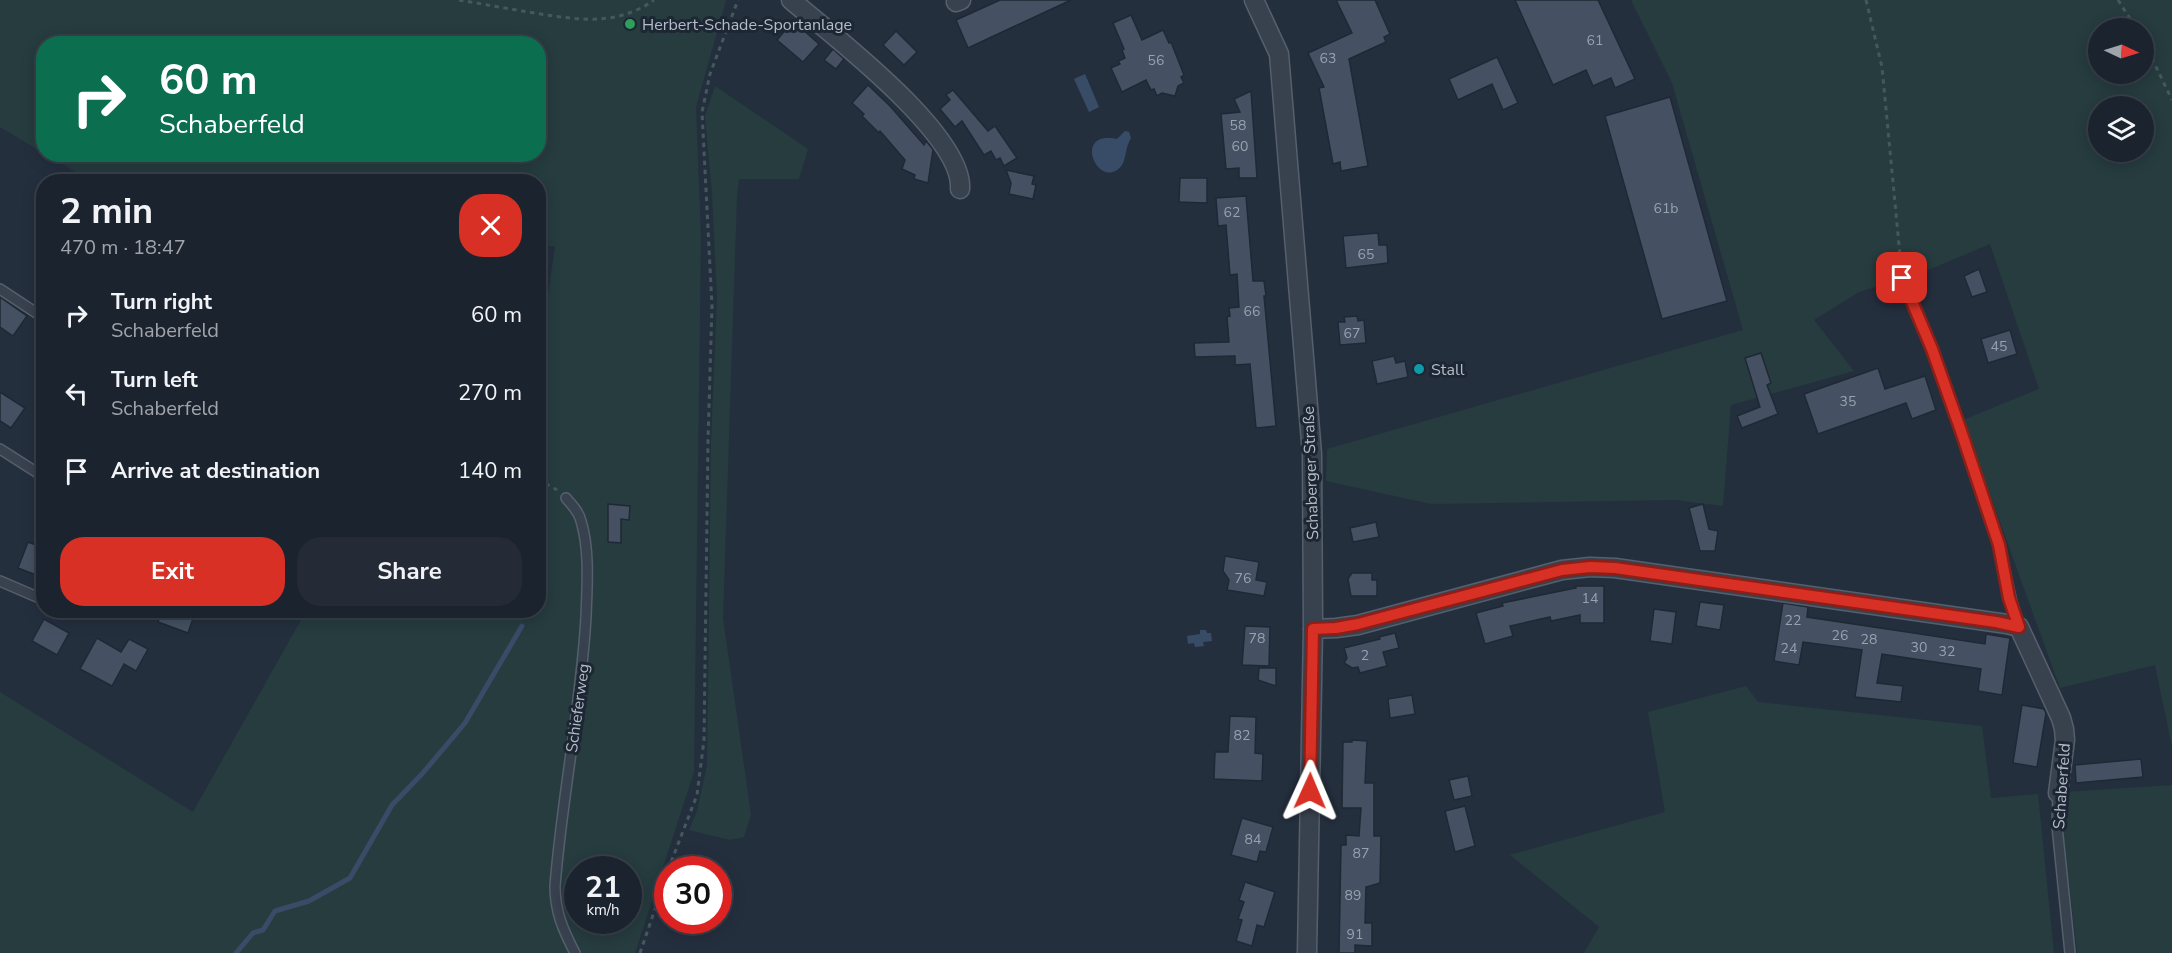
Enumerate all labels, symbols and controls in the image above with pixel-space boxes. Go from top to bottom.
place label: Herbert-Schade-Sportanlage [642,14,852,36]
marker: Herbert-Schade-Sportanlage [623,17,637,31]
north arrow [2088,18,2154,84]
map controls [2088,18,2154,162]
house number: 61 [1587,31,1603,50]
house number: 63 [1320,49,1336,68]
house number: 56 [1148,51,1164,70]
text: 60 m [159,52,258,109]
icon: right [60,60,138,138]
button: layers [2088,96,2154,162]
text: Schaberfeld [159,106,305,143]
house number: 58 [1230,116,1246,135]
house number: 60 [1232,137,1248,156]
text: 2 min [60,187,153,236]
button: close [459,194,522,257]
house number: 61b [1654,199,1678,218]
house number: 62 [1224,203,1240,222]
text: 470 m · 18:47 [60,234,186,261]
house number: 65 [1358,245,1374,264]
pin [1876,252,1927,303]
icon: arrive [1885,261,1918,294]
text: Turn right [111,287,212,317]
icon: right [60,299,93,332]
text: 60 m [471,300,522,330]
house number: 66 [1244,302,1260,321]
text: Schaberfeld [111,317,219,344]
house number: 67 [1344,324,1360,343]
house number: 45 [1991,337,2007,356]
place label: Stall [1431,359,1465,381]
marker: Stall [1412,362,1426,376]
text: Turn left [111,365,198,395]
icon: left [60,377,93,410]
text: 270 m [458,378,522,408]
house number: 35 [1840,392,1856,411]
text: Schaberfeld [111,395,219,422]
street label: Schaberger Straße [1298,406,1324,540]
icon: arrive [60,455,93,488]
text: Arrive at destination [111,456,320,486]
text: 140 m [458,456,522,486]
button: Exit [60,537,285,606]
button: Share [297,537,522,606]
house number: 76 [1235,569,1251,588]
house number: 14 [1582,589,1598,608]
house number: 22 [1785,611,1801,630]
house number: 26 [1832,626,1848,645]
house number: 78 [1249,629,1265,648]
house number: 28 [1861,630,1877,649]
house number: 30 [1911,638,1927,657]
house number: 24 [1781,639,1797,658]
house number: 32 [1939,642,1955,661]
house number: 2 [1361,646,1369,665]
street label: Schieferweg [561,662,595,754]
house number: 82 [1234,726,1250,745]
street label: Schaberfeld [2048,742,2076,830]
position arrow [1278,759,1342,823]
house number: 84 [1245,830,1261,849]
house number: 87 [1353,844,1369,863]
speed limit sign: 30 [654,856,732,934]
text: 21 [585,867,621,908]
house number: 89 [1345,886,1361,905]
text: km/h [586,900,620,920]
house number: 91 [1347,925,1363,944]

